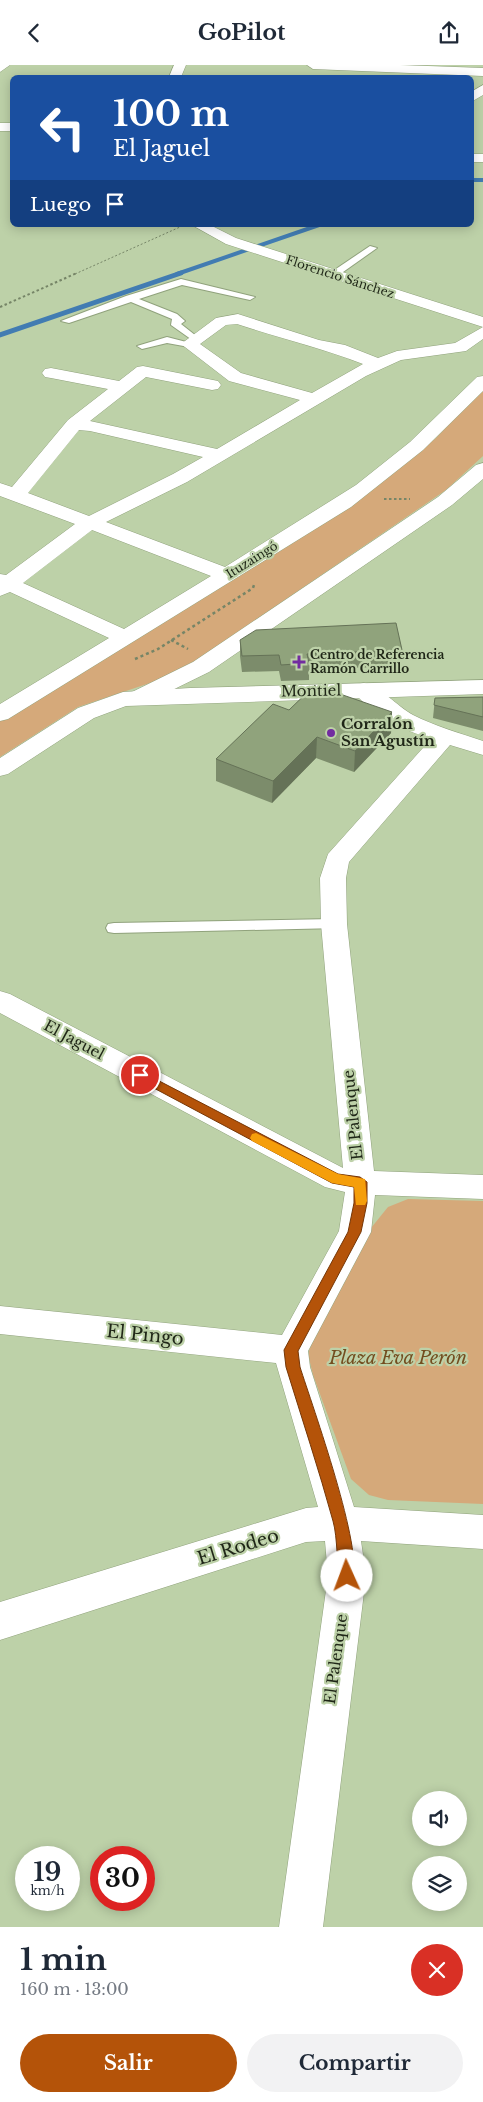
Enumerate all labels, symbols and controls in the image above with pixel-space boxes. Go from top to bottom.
icon: back [20,19,48,47]
text: GoPilot [198,19,285,46]
icon: share [435,19,463,47]
text: 100 m [113,92,229,135]
icon: left [30,95,95,160]
text: El Jaguel [113,135,210,162]
icon: arrive [101,190,129,218]
text: Luego [30,193,91,216]
street label: Florencio Sánchez [284,252,397,301]
street label: Ituzaingó [223,538,280,581]
place label: Centro de Referencia Ramón Carrillo [310,647,444,676]
marker: Centro de Referencia Ramón Carrillo [292,655,306,669]
street label: Montiel [281,680,341,701]
place label: Corralón San Agustín [341,714,435,750]
marker: Corralón San Agustín [325,727,337,739]
street label: El Jaguel [40,1016,108,1064]
pin [119,1054,161,1096]
icon: arrive [126,1061,154,1089]
street label: El Palenque [338,1069,367,1161]
street label: El Pingo [105,1320,185,1350]
park label: Plaza Eva Perón [328,1347,467,1369]
street label: El Rodeo [195,1524,281,1570]
position arrow [320,1549,372,1601]
street label: El Palenque [320,1613,351,1705]
map controls [412,1791,467,1911]
button: sound [412,1791,467,1846]
speed limit sign: 30 [90,1846,155,1911]
button: layers [412,1856,467,1911]
text: 19 [34,1857,61,1888]
text: km/h [30,1883,65,1898]
text: 1 min [20,1941,107,1978]
button: close [411,1944,463,1996]
text: 160 m · 13:00 [20,1979,129,1999]
button: Salir [20,2034,237,2092]
button: Compartir [247,2034,463,2092]

